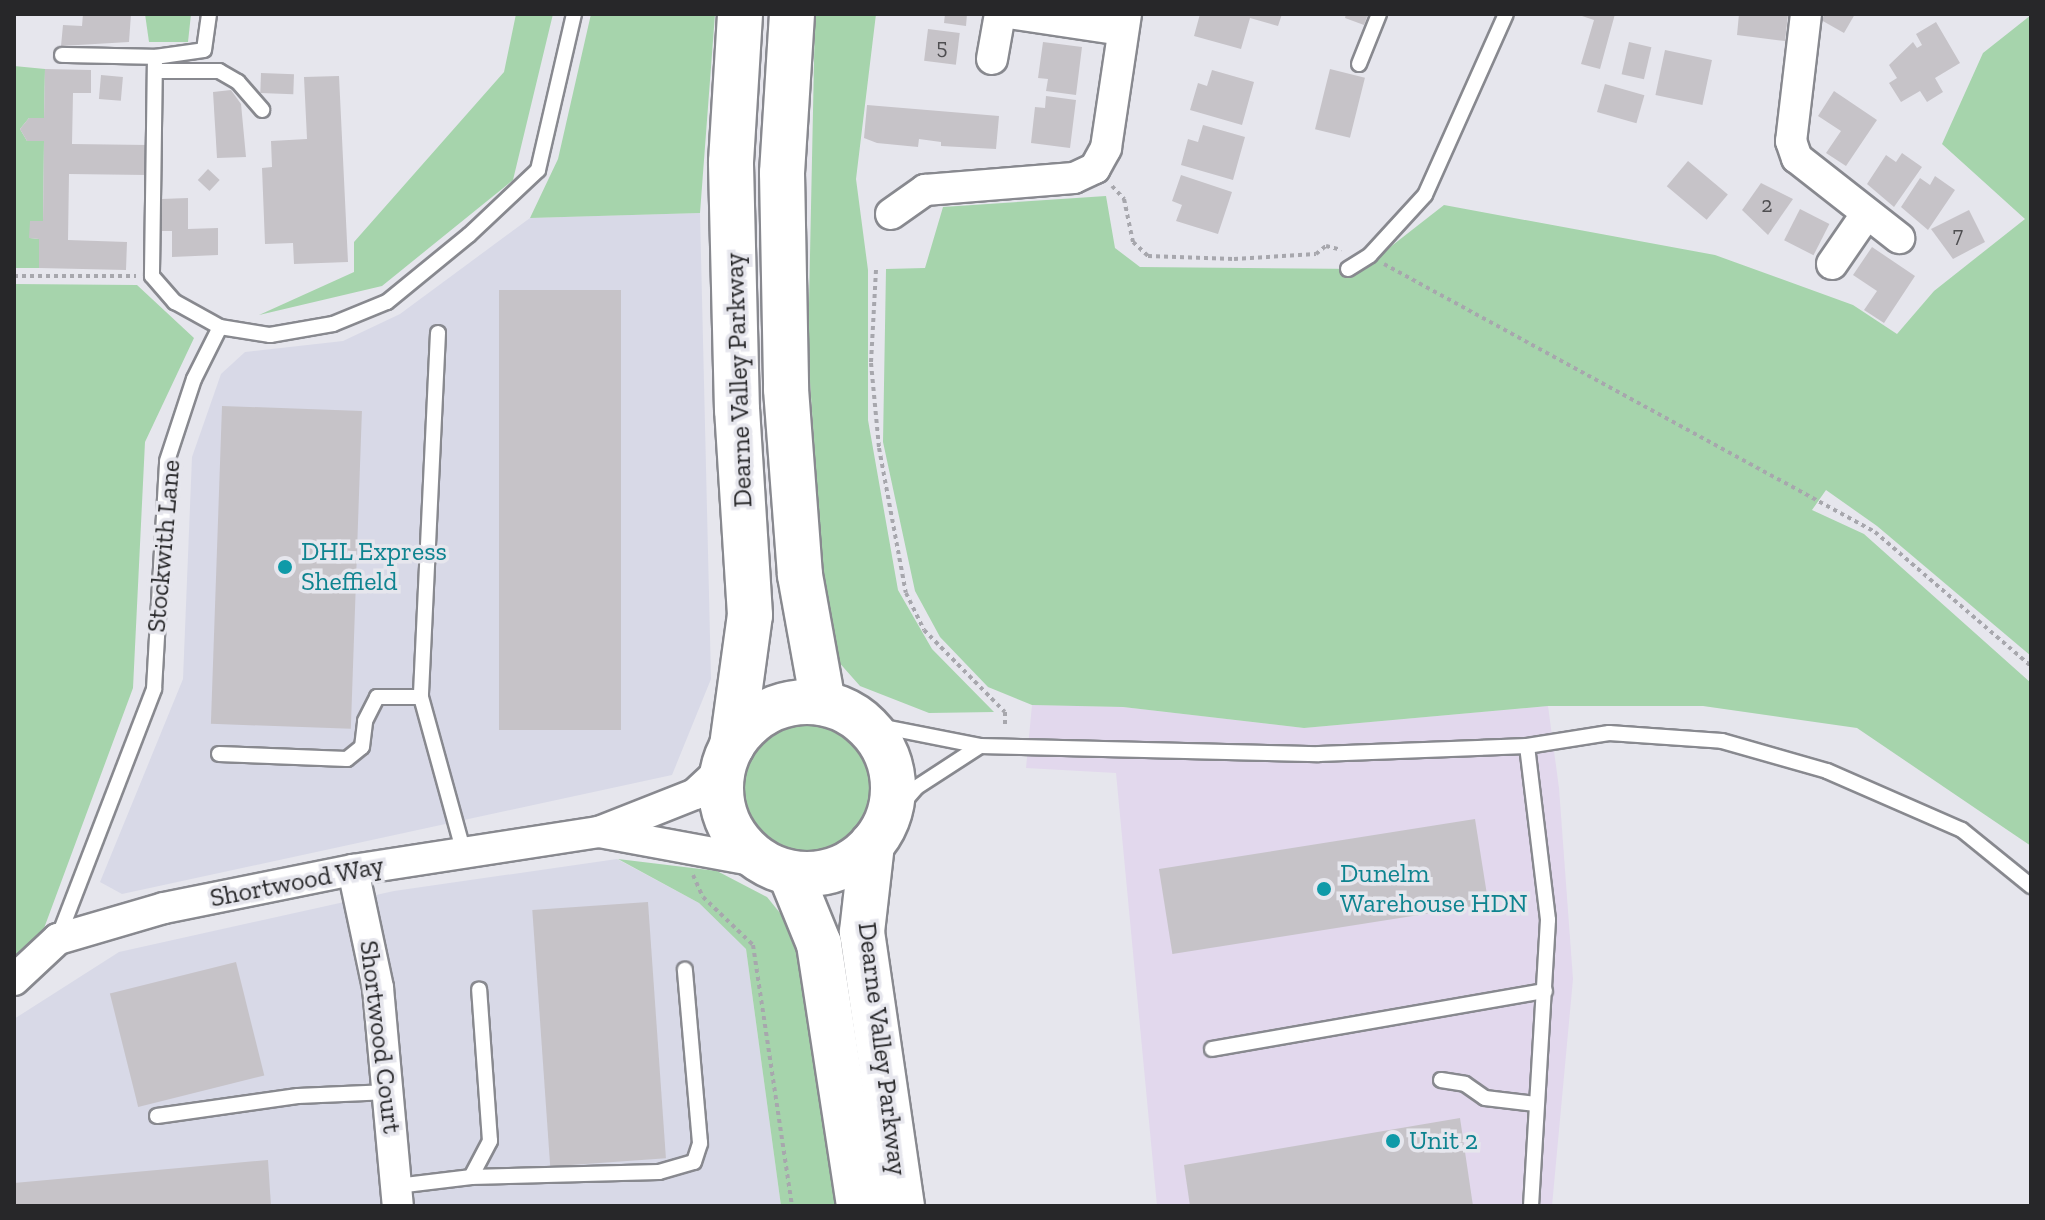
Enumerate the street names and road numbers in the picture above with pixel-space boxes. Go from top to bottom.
street label: Dearne Valley Parkway [719,251,759,509]
street label: Stockwith Lane [141,458,187,634]
street label: Shortwood Way [207,850,387,914]
street label: Dearne Valley Parkway [851,920,913,1178]
street label: Shortwood Court [353,939,407,1135]

